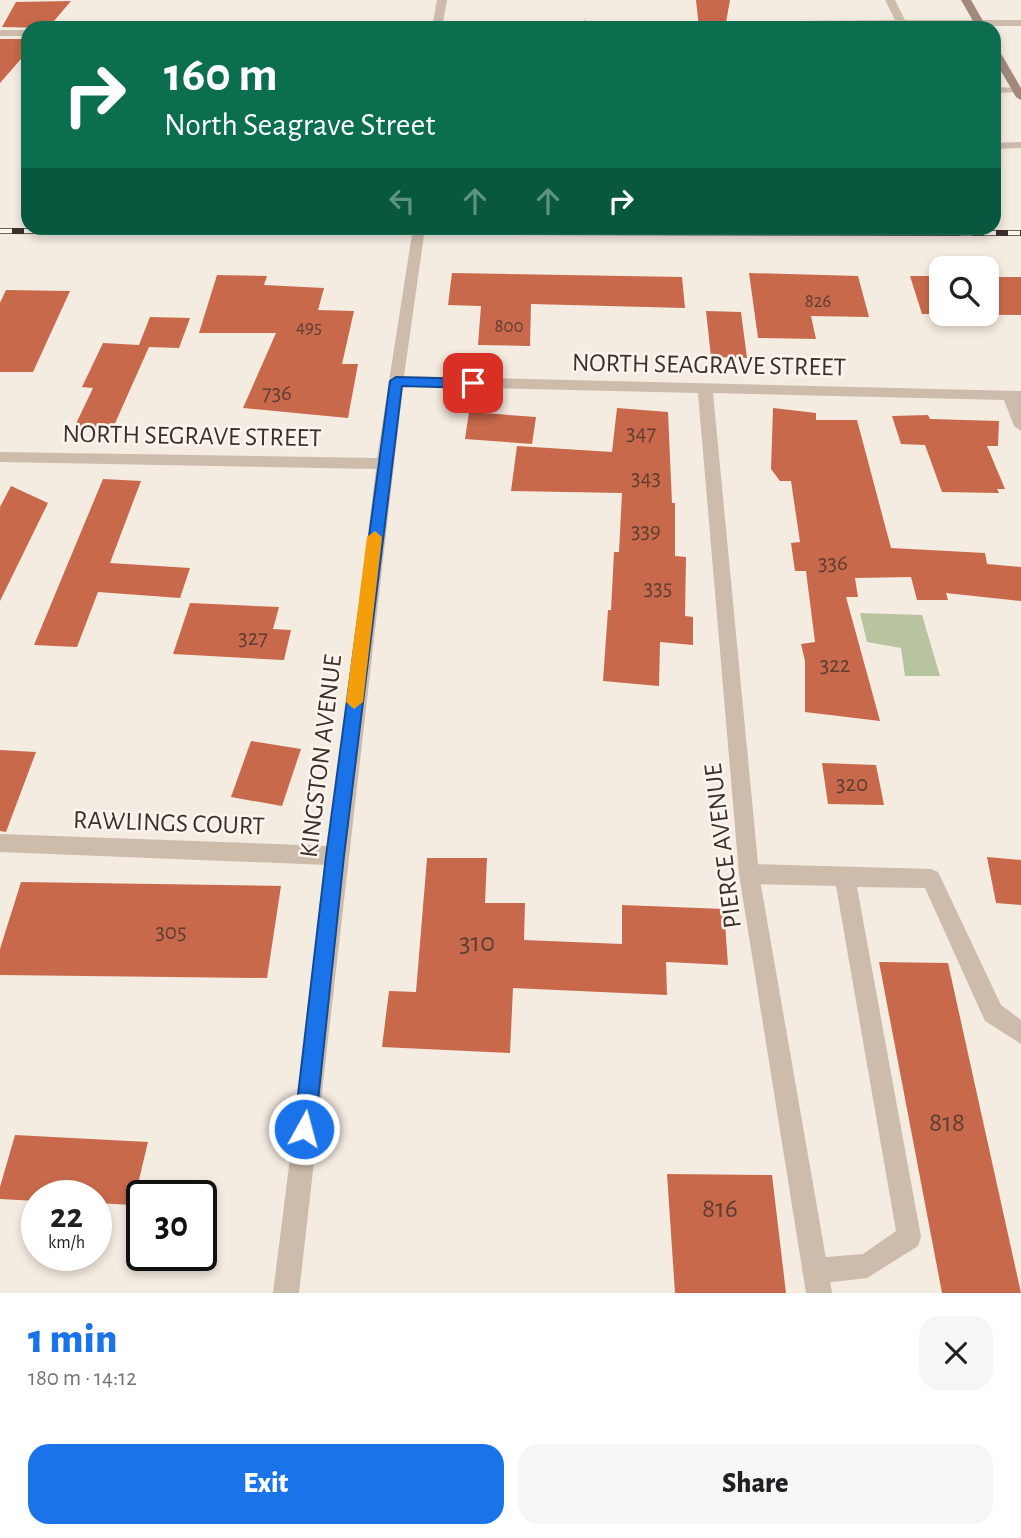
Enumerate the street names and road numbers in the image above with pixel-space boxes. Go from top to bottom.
street label: NORTH SEAGRAVE STREET [572,350,847,380]
street label: NORTH SEGRAVE STREET [62,421,322,451]
street label: KINGSTON AVENUE [296,653,346,859]
street label: PIERCE AVENUE [700,762,746,930]
street label: RAWLINGS COURT [73,807,266,839]

